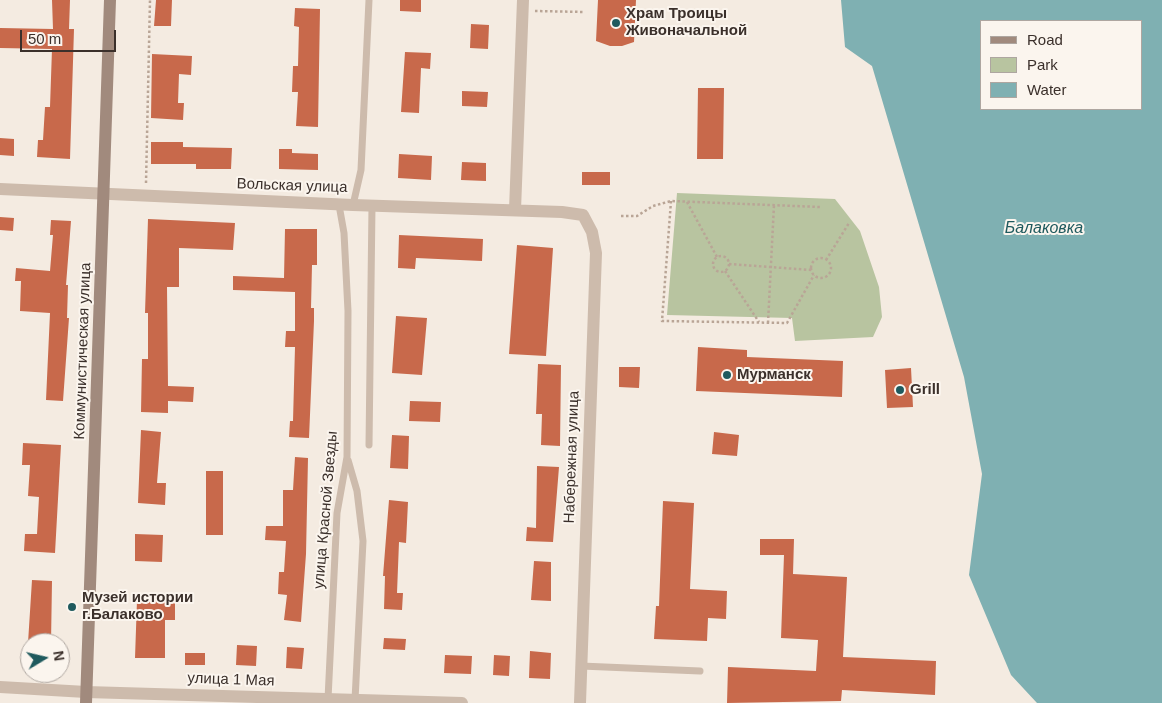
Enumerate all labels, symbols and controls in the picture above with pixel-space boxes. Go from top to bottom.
place label: Храм Троицы Живоначальной [626,5,747,40]
marker: Храм Троицы Живоначальной [610,17,622,29]
scale bar [22,20,119,52]
legend [980,20,1142,110]
text: 50 m [28,30,61,47]
text: Road [1027,31,1063,48]
text: Park [1027,56,1058,73]
text: Water [1027,81,1066,98]
street label: Вольская улица [236,175,348,197]
water label: Балаковка [1005,219,1083,239]
street label: Коммунистическая улица [71,262,95,440]
place label: Мурманск [737,366,811,384]
marker: Мурманск [721,369,733,381]
place label: Grill [910,381,940,399]
marker: Grill [894,384,906,396]
street label: Набережная улица [561,390,583,524]
street label: улица Красной Звезды [310,430,342,590]
place label: Музей истории г.Балаково [82,589,193,624]
marker: Музей истории г.Балаково [66,601,78,613]
north arrow [20,633,70,683]
text: N [50,650,68,662]
street label: улица 1 Мая [187,669,275,691]

